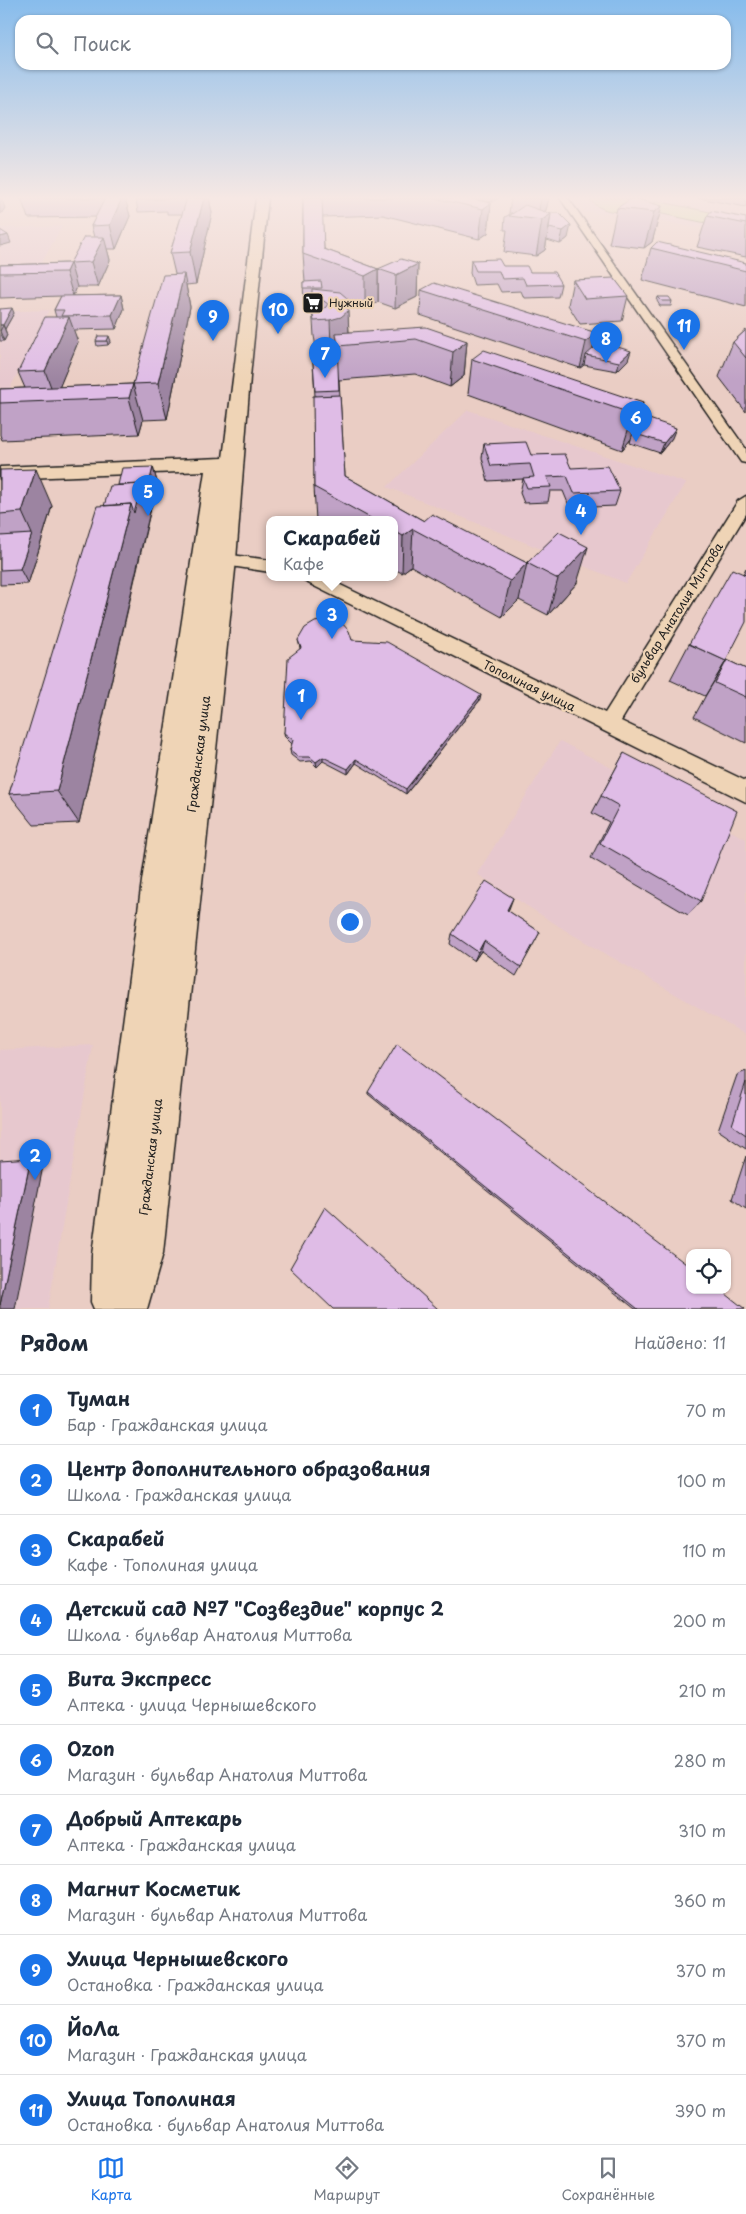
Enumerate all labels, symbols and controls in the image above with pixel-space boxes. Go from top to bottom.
search box [15,15,731,70]
icon: search [33,29,61,57]
text: Поиск [73,29,131,57]
supermarket icon: Нужный [301,291,325,315]
pin: 10 [262,293,294,334]
place label: Нужный [329,294,373,311]
pin: 9 [197,300,229,341]
pin: 11 [668,309,700,350]
pin: 8 [590,322,622,363]
pin: 7 [309,337,341,378]
pin: 6 [620,401,652,442]
pin: 5 [132,475,164,516]
pin: 4 [565,494,597,535]
popup [266,516,398,581]
text: Скарабей [283,523,381,551]
street label: бульвар Анатолия Миттова [625,538,727,686]
text: Кафе [283,551,324,575]
pin: 3 [316,598,348,639]
street label: Тополиная улица [480,655,579,716]
pin: 1 [285,679,317,720]
street label: Гражданская улица [182,694,214,813]
your location [337,909,363,935]
street label: Гражданская улица [134,1097,166,1216]
pin: 2 [19,1139,51,1180]
map controls [686,1249,731,1294]
button: locate [686,1249,731,1294]
text: Рядом [20,1326,88,1358]
text: Найдено: 11 [634,1330,726,1354]
text: Туман [67,1384,130,1412]
text: 1 [32,1398,40,1422]
text: 70 m [686,1398,726,1422]
text: Бар · Гражданская улица [67,1412,268,1436]
text: Центр дополнительного образования [67,1454,431,1482]
text: 2 [30,1468,42,1492]
text: 100 m [677,1468,726,1492]
text: Школа · Гражданская улица [67,1482,291,1506]
text: Скарабей [67,1524,165,1552]
text: 3 [31,1538,41,1562]
text: 110 m [683,1538,726,1562]
text: Кафе · Тополиная улица [67,1552,258,1576]
text: Детский сад №7 "Созвездие" корпус 2 [67,1594,444,1622]
text: 4 [31,1608,41,1632]
text: 200 m [673,1608,726,1632]
text: Школа · бульвар Анатолия Миттова [67,1622,352,1646]
text: Вита Экспресс [67,1664,211,1692]
text: 5 [31,1678,41,1702]
text: 210 m [678,1678,726,1702]
text: Аптека · улица Чернышевского [67,1692,317,1716]
text: Ozon [67,1734,115,1762]
text: 6 [30,1748,42,1772]
text: 280 m [674,1748,726,1772]
text: Магазин · бульвар Анатолия Миттова [67,1762,367,1786]
text: Добрый Аптекарь [67,1804,242,1832]
text: 7 [31,1818,41,1842]
text: 310 m [678,1818,726,1842]
text: Аптека · Гражданская улица [67,1832,296,1856]
text: Магнит Косметик [67,1874,240,1902]
text: 8 [31,1888,41,1912]
text: 360 m [674,1888,726,1912]
text: Магазин · бульвар Анатолия Миттова [67,1902,367,1926]
text: Улица Чернышевского [67,1944,288,1972]
text: 9 [31,1958,41,1982]
text: 370 m [676,1958,726,1982]
text: Остановка · Гражданская улица [67,1972,324,1996]
text: ЙоЛа [67,2014,120,2042]
text: 10 [26,2028,46,2052]
text: 370 m [676,2028,726,2052]
text: Магазин · Гражданская улица [67,2042,307,2066]
text: Улица Тополиная [67,2084,236,2112]
text: 11 [29,2098,43,2122]
text: 390 m [675,2098,726,2122]
text: Остановка · бульвар Анатолия Миттова [67,2112,384,2136]
tab: Карта [91,2154,132,2205]
tab: Маршрут [314,2154,380,2205]
tab: Сохранённые [562,2154,655,2205]

